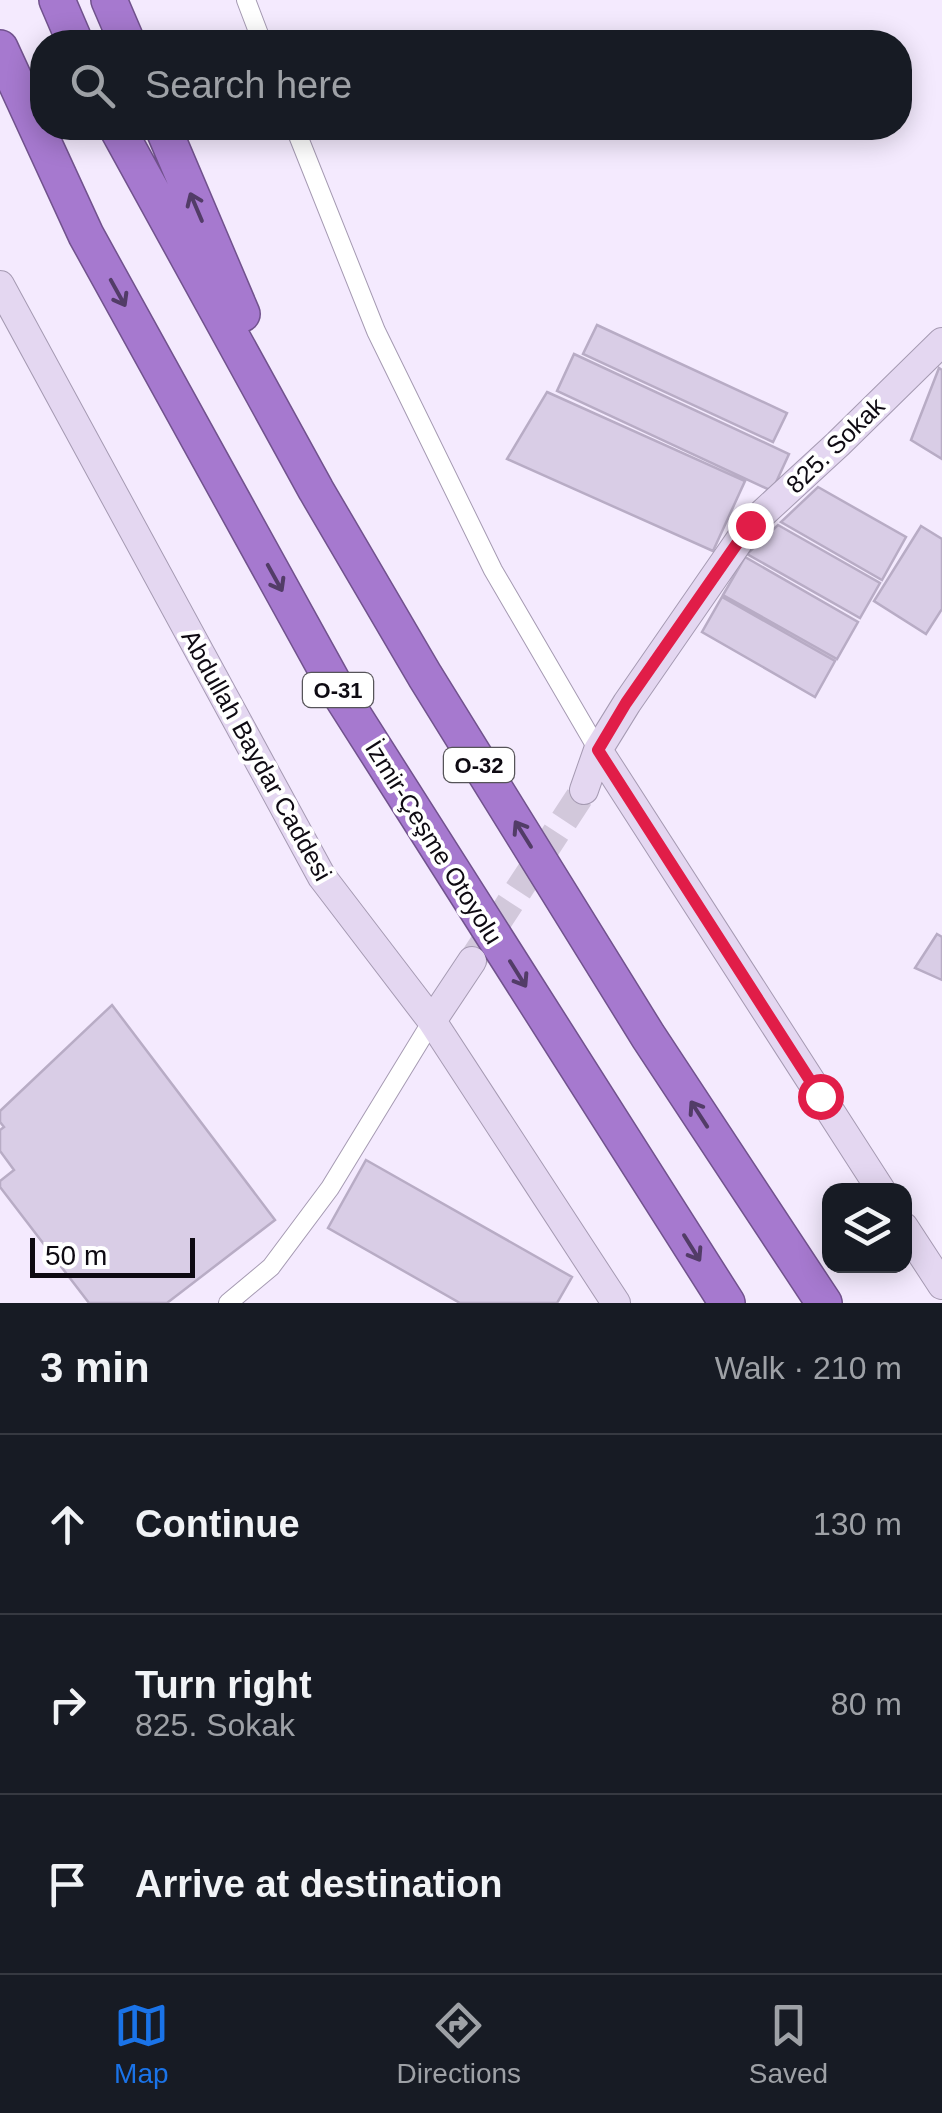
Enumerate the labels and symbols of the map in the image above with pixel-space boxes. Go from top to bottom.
one-way arrow [186,192,204,222]
one-way arrow [109,278,128,307]
street label: 825. Sokak [780,391,890,499]
route end [728,503,774,549]
one-way arrow [266,562,286,592]
street label: Abdullah Baydar Caddesi [176,625,338,885]
road number: O-31 [303,673,373,707]
street label: İzmir-Çeşme Otoyolu [360,735,508,949]
road number: O-32 [444,748,514,782]
one-way arrow [512,821,533,849]
one-way arrow [508,959,528,988]
route start [798,1074,844,1120]
one-way arrow [689,1101,710,1129]
scale bar [30,1233,195,1278]
one-way arrow [682,1234,702,1262]

